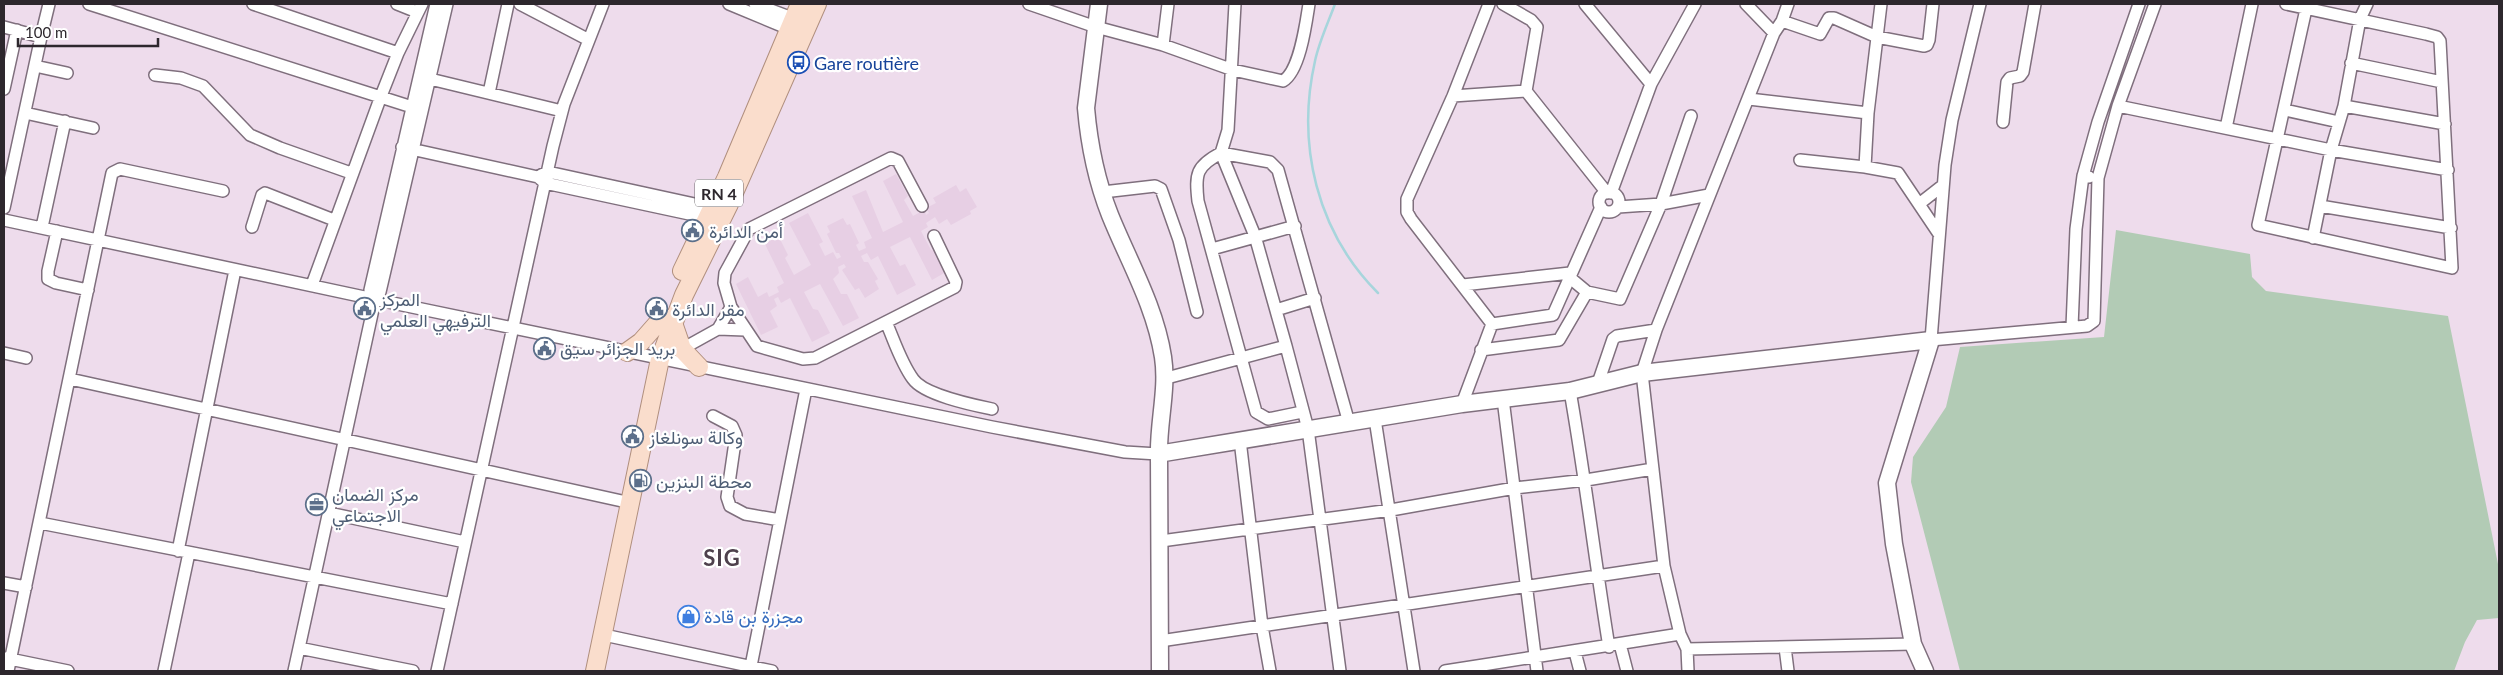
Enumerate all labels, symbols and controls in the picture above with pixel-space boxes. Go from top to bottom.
scale bar [18,15,158,47]
text: 100 m [25,23,67,41]
bus stop icon: Gare routière [786,51,810,75]
place label: Gare routière [814,52,919,74]
road number: RN 4 [695,180,743,207]
public building icon: أمن الدائرة [681,219,705,243]
place label: أمن الدائرة [709,220,783,243]
place label: المركز الترفيهي العلمي [379,288,491,336]
public building icon: المركز الترفيهي العلمي [352,297,376,321]
public building icon: مقر الدائرة [644,297,668,321]
place label: مقر الدائرة [672,298,745,321]
public building icon: بريد الجزائر سيق [532,336,556,360]
place label: بريد الجزائر سيق [560,337,675,360]
public building icon: وكالة سونلغاز [621,425,645,449]
place label: وكالة سونلغاز [648,426,743,449]
fuel station icon: محطة البنزين [628,469,652,493]
place label: محطة البنزين [656,470,752,493]
place label: مركز الضمان الاجتماعي [332,483,418,531]
office icon: مركز الضمان الاجتماعي [304,492,328,516]
district label: SIG [703,544,741,571]
shop icon: مجزرة بن قادة [676,604,700,628]
place label: مجزرة بن قادة [704,605,803,628]

